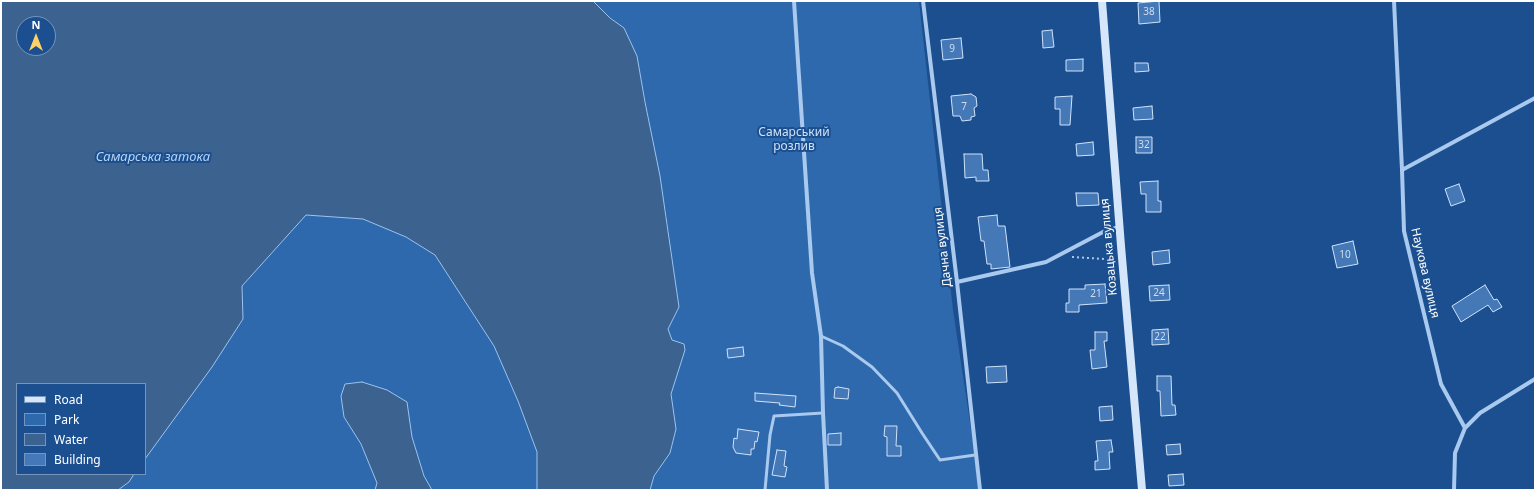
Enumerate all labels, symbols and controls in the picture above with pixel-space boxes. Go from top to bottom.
house number: 38 [1143,6,1155,18]
north arrow [16,16,56,56]
text: N [32,17,40,32]
house number: 9 [949,43,955,55]
house number: 7 [961,101,967,113]
park label: Самарський розлив [758,126,830,154]
house number: 32 [1138,139,1150,151]
water label: Самарська затока [96,149,210,165]
street label: Козацька вулиця [1098,198,1120,296]
street label: Дачна вулиця [931,206,955,288]
street label: Наукова вулиця [1408,226,1442,320]
house number: 10 [1339,249,1351,261]
house number: 24 [1153,287,1165,299]
house number: 21 [1090,288,1102,300]
house number: 22 [1154,331,1166,343]
legend [16,383,146,475]
text: Road [54,391,83,408]
text: Park [54,411,79,428]
text: Water [54,431,88,448]
text: Building [54,451,101,468]

